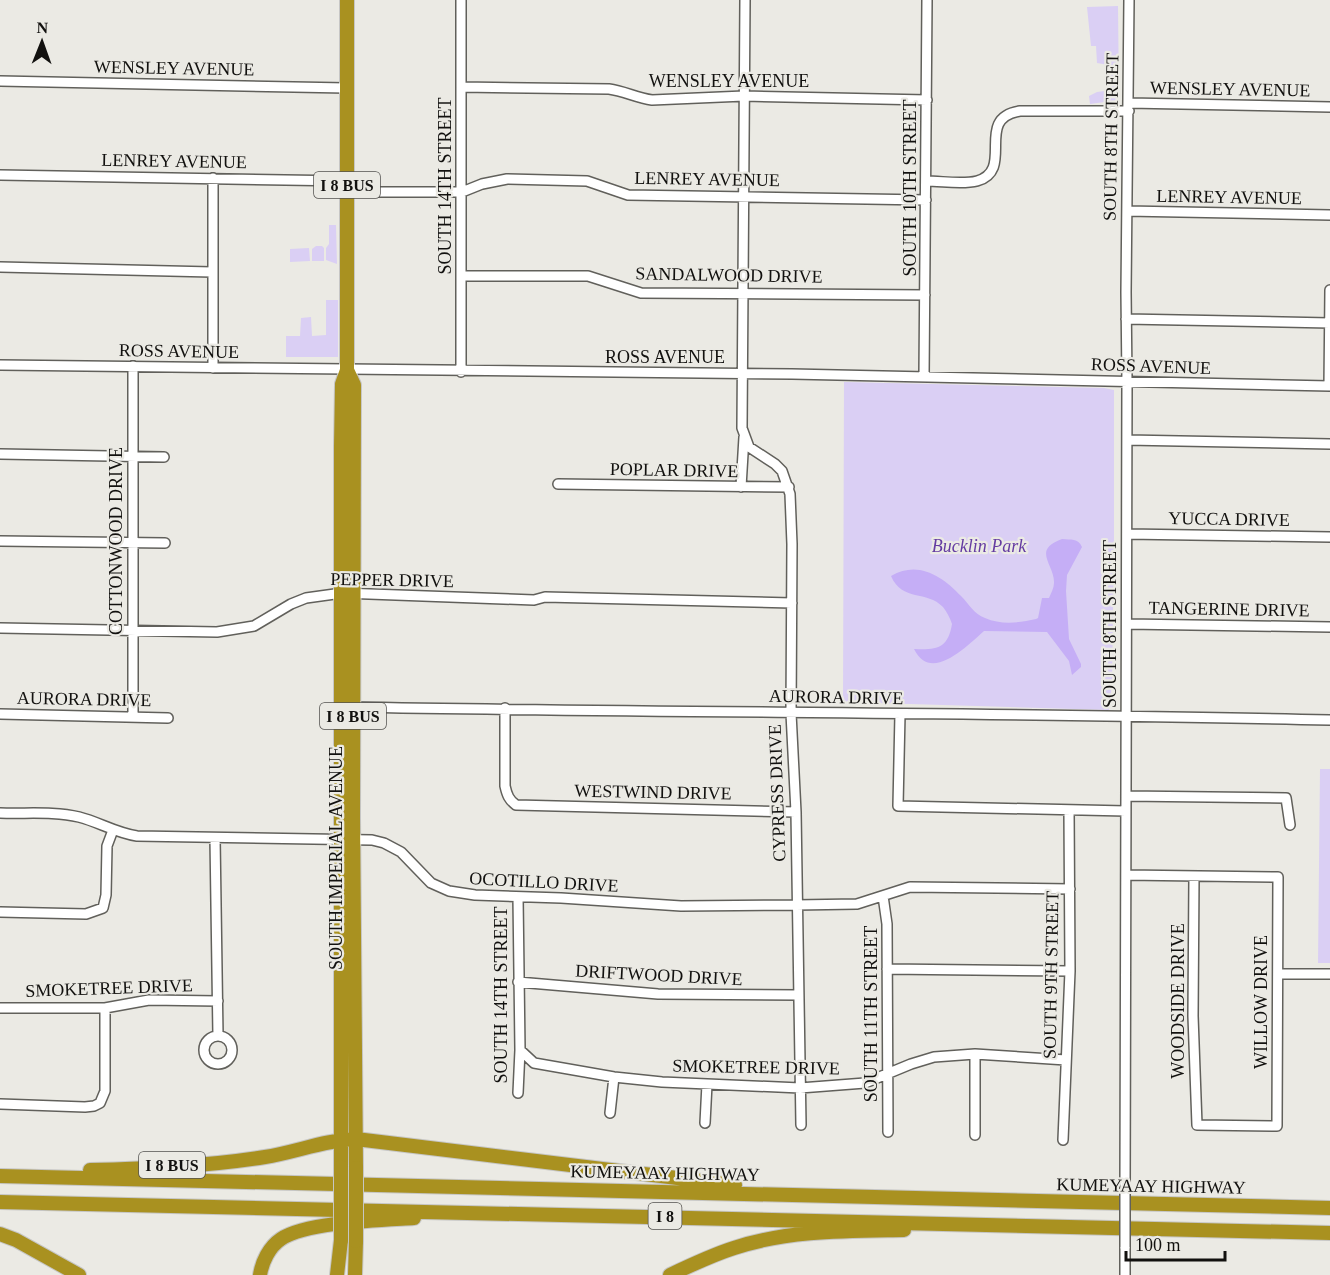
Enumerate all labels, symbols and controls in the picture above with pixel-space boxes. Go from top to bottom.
north arrow [12,12,72,72]
text: N [36,19,49,36]
street label: SOUTH 8TH STREET [1100,53,1122,221]
street label: WENSLEY AVENUE [94,57,254,79]
street label: WENSLEY AVENUE [649,71,809,91]
street label: WENSLEY AVENUE [1150,78,1310,100]
street label: SOUTH 14TH STREET [435,98,455,275]
street label: SOUTH 10TH STREET [900,100,920,277]
street label: LENREY AVENUE [101,150,247,172]
street label: LENREY AVENUE [634,168,780,190]
road number: I 8 BUS [314,172,380,198]
street label: LENREY AVENUE [1156,186,1302,208]
street label: SANDALWOOD DRIVE [635,263,823,287]
street label: ROSS AVENUE [119,340,239,362]
street label: ROSS AVENUE [605,347,725,367]
street label: ROSS AVENUE [1091,354,1211,378]
street label: COTTONWOOD DRIVE [106,447,126,635]
street label: POPLAR DRIVE [610,459,738,481]
street label: YUCCA DRIVE [1168,508,1290,530]
park label: Bucklin Park [932,536,1027,556]
street label: SOUTH 8TH STREET [1100,540,1120,708]
street label: PEPPER DRIVE [330,569,454,591]
street label: TANGERINE DRIVE [1148,598,1310,620]
street label: AURORA DRIVE [769,686,903,708]
street label: AURORA DRIVE [17,688,151,710]
road number: I 8 BUS [320,703,386,729]
street label: CYPRESS DRIVE [765,724,789,862]
street label: SOUTH IMPERIAL AVENUE [326,746,346,970]
street label: WESTWIND DRIVE [574,781,732,803]
street label: OCOTILLO DRIVE [469,868,619,896]
street label: SOUTH 9TH STREET [1040,891,1062,1059]
street label: SOUTH 14TH STREET [491,907,511,1084]
street label: WOODSIDE DRIVE [1168,923,1188,1079]
street label: SOUTH 11TH STREET [861,926,881,1102]
street label: WILLOW DRIVE [1251,935,1271,1069]
street label: DRIFTWOOD DRIVE [575,961,743,989]
street label: SMOKETREE DRIVE [25,975,193,1001]
street label: SMOKETREE DRIVE [672,1056,840,1078]
road number: I 8 BUS [139,1152,205,1178]
street label: KUMEYAAY HIGHWAY [570,1161,760,1185]
street label: KUMEYAAY HIGHWAY [1056,1174,1246,1198]
road number: I 8 [648,1203,682,1229]
scale bar [1126,1224,1225,1262]
text: 100 m [1135,1235,1181,1255]

